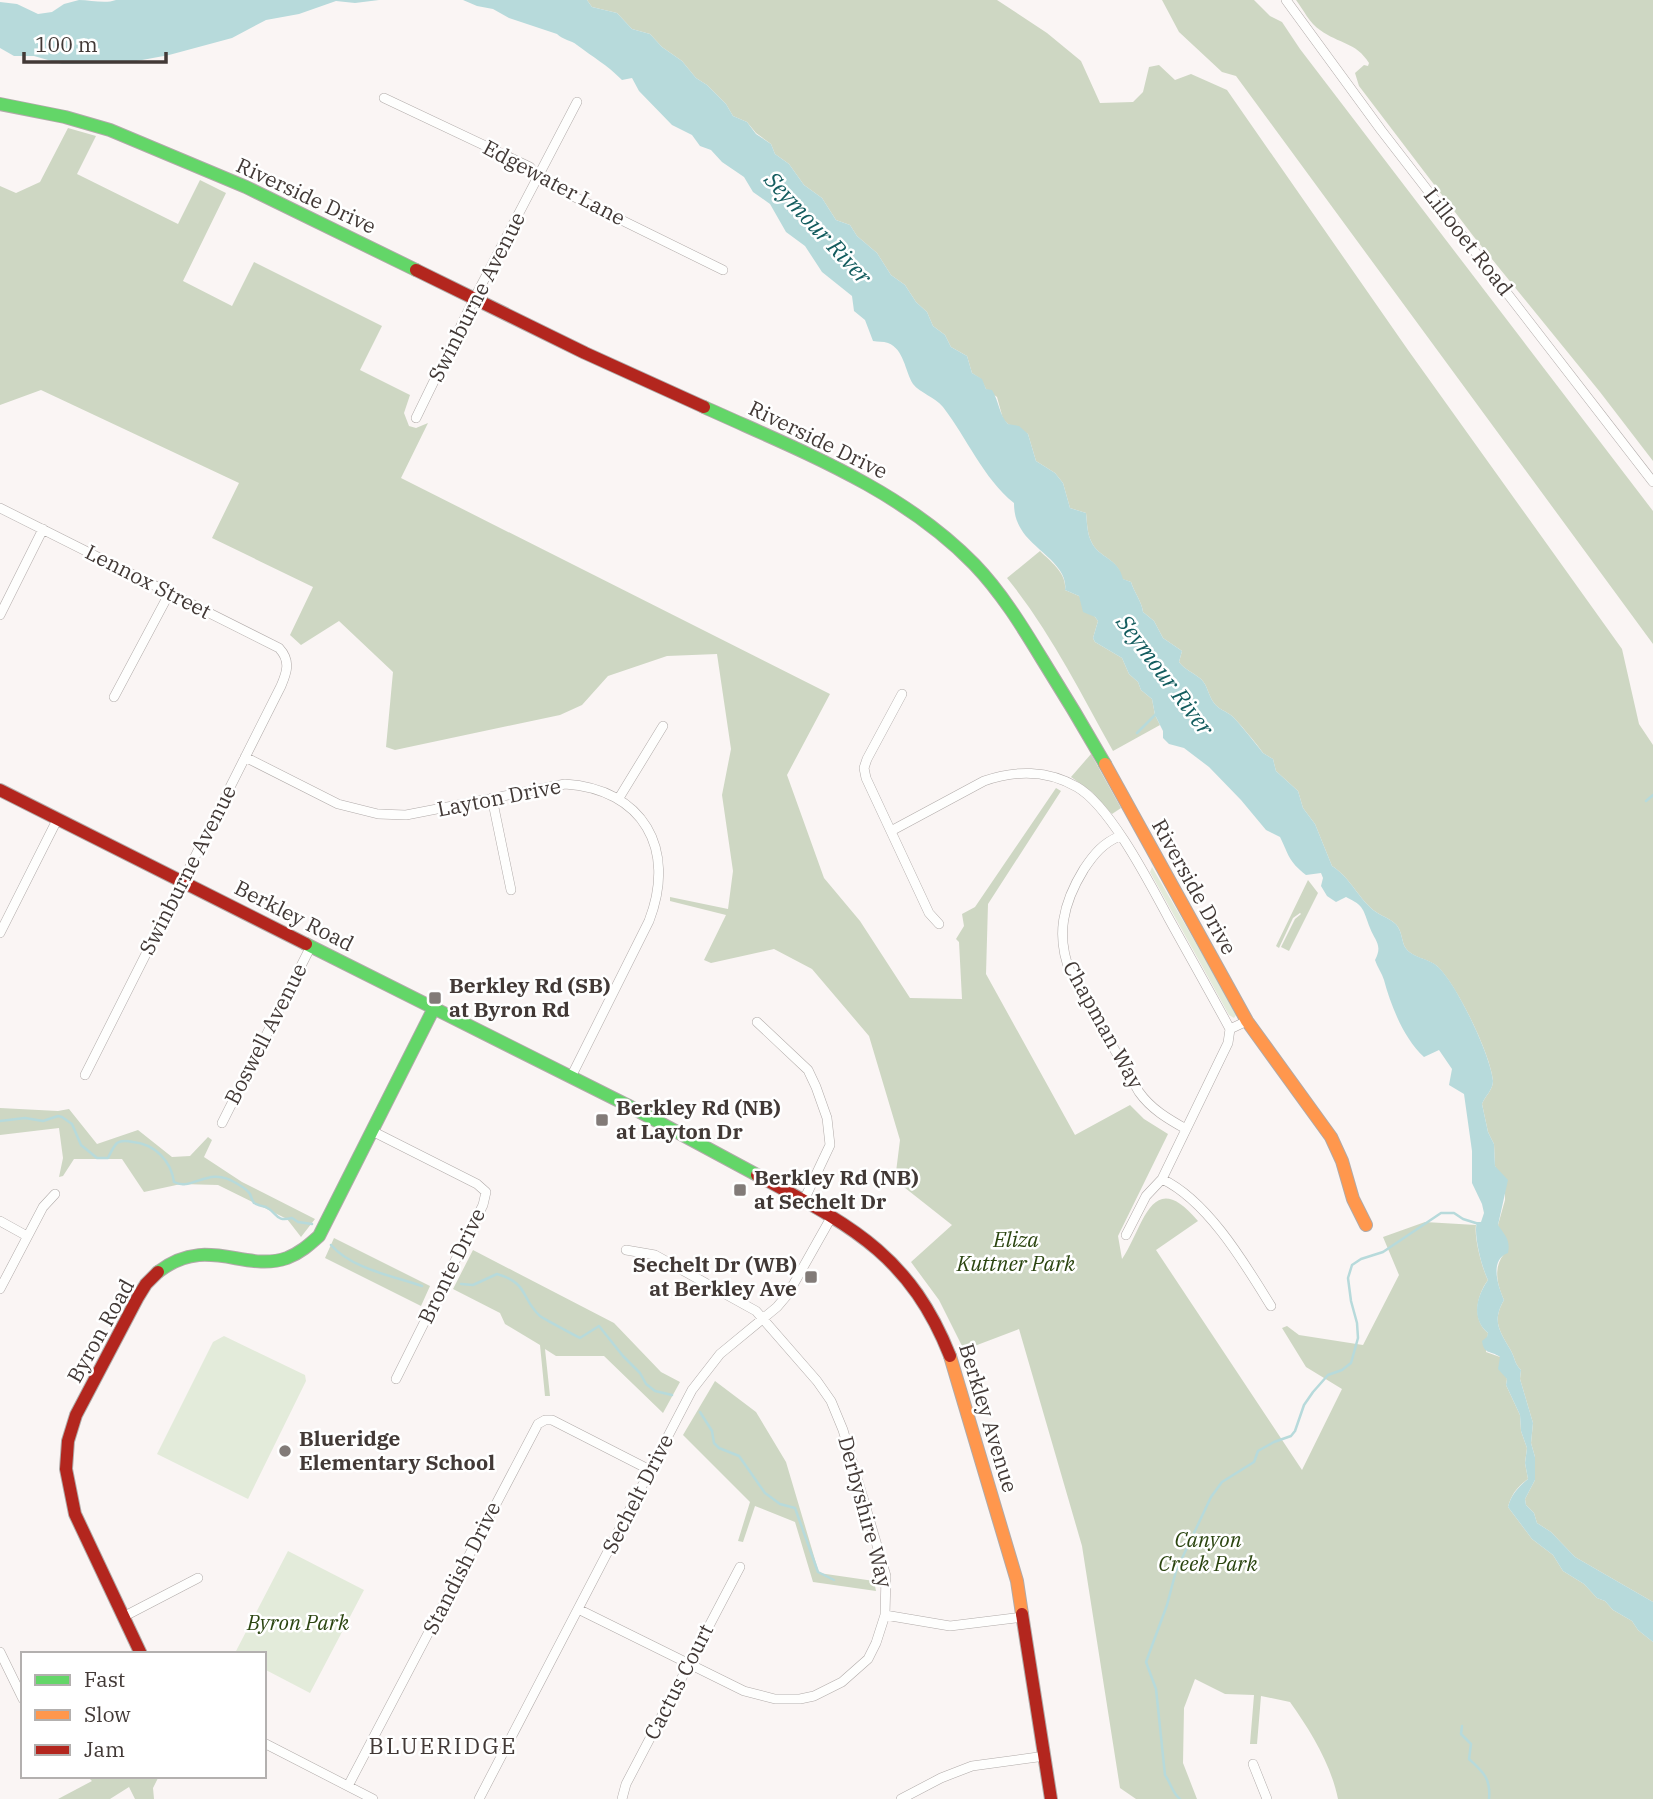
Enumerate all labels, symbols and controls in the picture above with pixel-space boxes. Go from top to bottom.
scale bar [24,21,166,65]
text: 100 m [35,30,98,58]
street label: Edgewater Lane [478,133,631,231]
street label: Riverside Drive [232,150,381,240]
water label: Seymour River [758,164,879,291]
street label: Lillooet Road [1418,182,1520,301]
street label: Swinburne Avenue [421,207,531,386]
street label: Riverside Drive [744,393,892,485]
street label: Lennox Street [81,537,216,625]
water label: Seymour River [1110,607,1222,742]
street label: Layton Drive [435,771,563,823]
street label: Swinburne Avenue [132,780,242,959]
street label: Riverside Drive [1146,814,1244,959]
street label: Berkley Road [230,873,359,957]
street label: Chapman Way [1057,955,1151,1094]
street label: Boswell Avenue [218,958,313,1109]
place label: Berkley Rd (SB) at Byron Rd [449,971,610,1023]
marker: Berkley Rd (SB) at Byron Rd [427,990,443,1006]
place label: Berkley Rd (NB) at Layton Dr [616,1093,781,1145]
marker: Berkley Rd (NB) at Layton Dr [594,1112,610,1128]
place label: Berkley Rd (NB) at Sechelt Dr [754,1163,919,1215]
marker: Berkley Rd (NB) at Sechelt Dr [732,1182,748,1198]
street label: Bronte Drive [411,1203,491,1328]
park label: Eliza Kuttner Park [956,1225,1076,1277]
place label: Sechelt Dr (WB) at Berkley Ave [633,1250,797,1302]
marker: Sechelt Dr (WB) at Berkley Ave [803,1269,819,1285]
street label: Byron Road [60,1273,140,1387]
street label: Berkley Avenue [953,1340,1025,1496]
place label: Blueridge Elementary School [299,1424,495,1476]
street label: Sechelt Drive [595,1429,679,1558]
street label: Derbyshire Way [832,1433,900,1591]
marker: Blueridge Elementary School [277,1443,293,1459]
street label: Standish Drive [416,1496,507,1639]
park label: Canyon Creek Park [1158,1525,1259,1577]
park label: Byron Park [246,1608,350,1636]
street label: Cactus Court [637,1619,719,1744]
legend [21,1652,266,1778]
text: Fast [84,1665,125,1693]
text: Slow [84,1700,131,1728]
district label: BLUERIDGE [368,1730,518,1760]
text: Jam [84,1735,125,1763]

